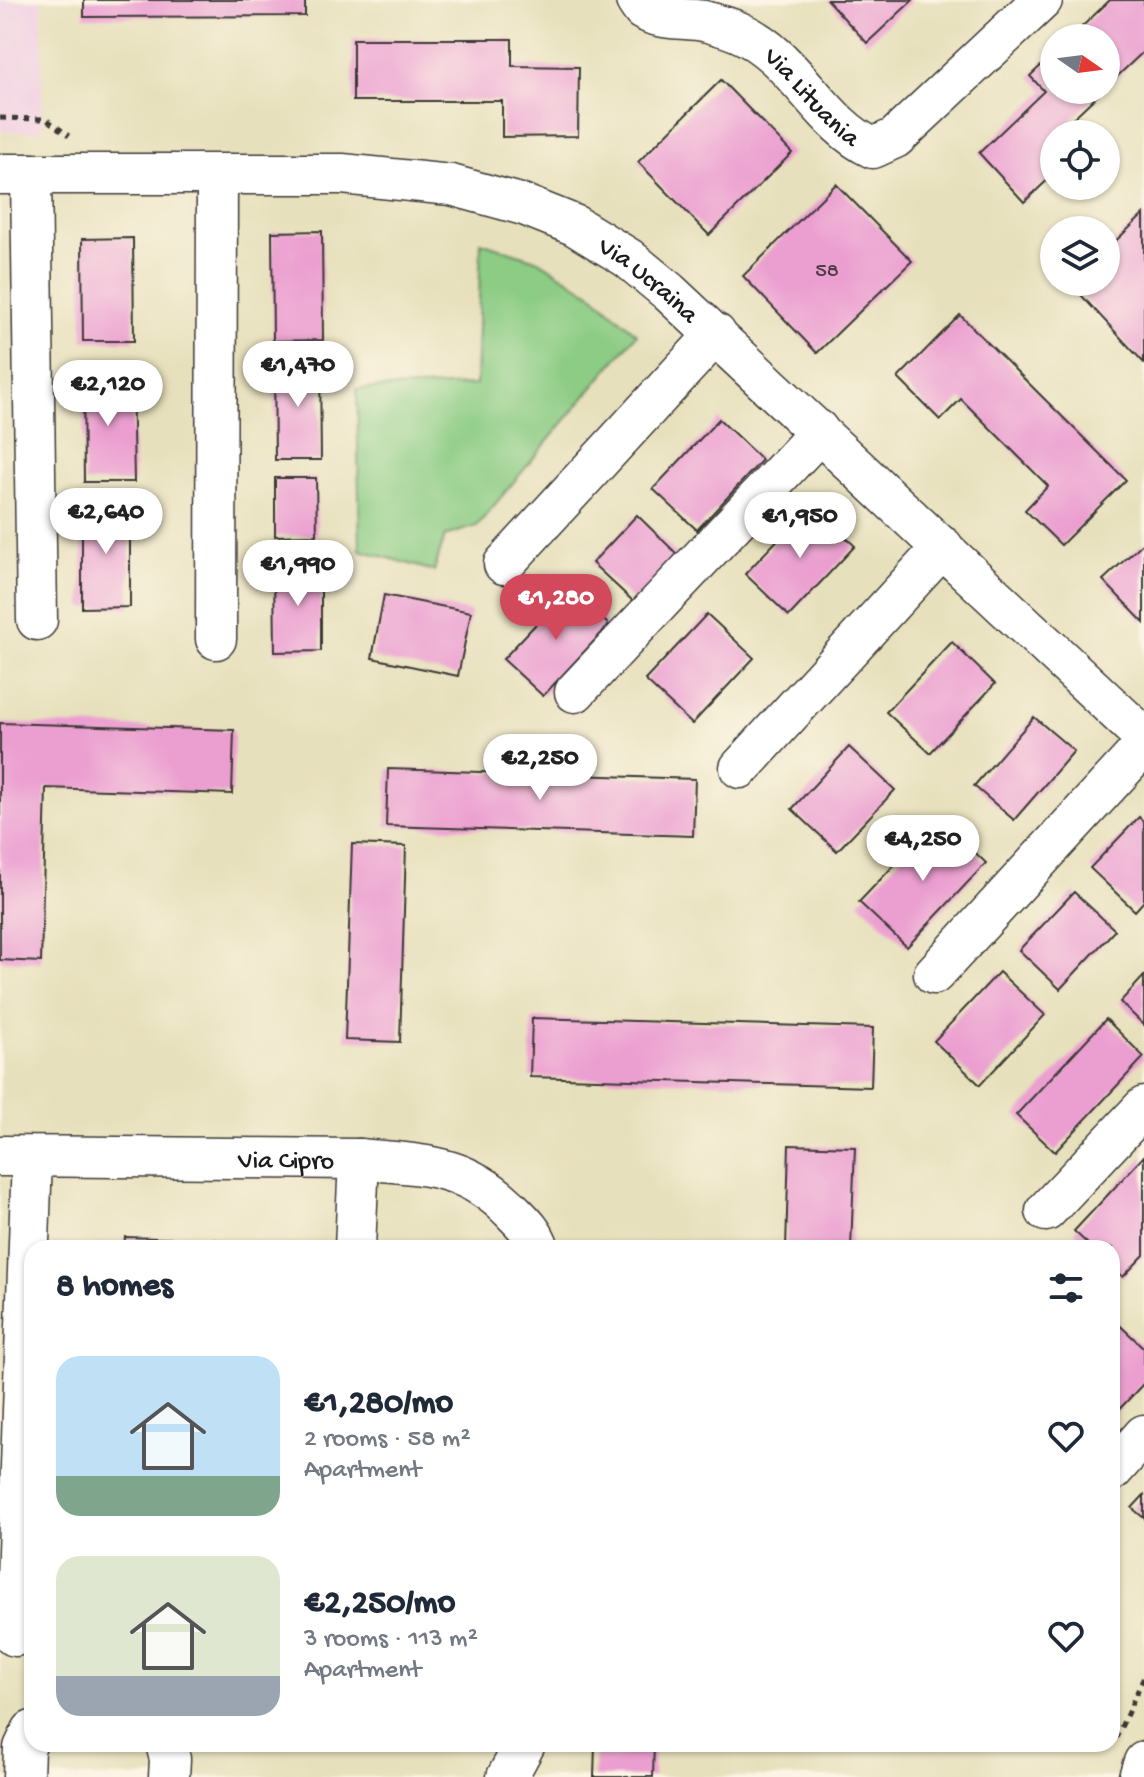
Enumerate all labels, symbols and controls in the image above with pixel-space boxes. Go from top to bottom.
north arrow [1040,24,1120,104]
map controls [1040,24,1120,296]
street label: Via Lituania [755,42,866,157]
button: locate [1040,120,1120,200]
button: layers [1040,216,1120,296]
street label: Via Ucraina [591,232,704,333]
house number: 58 [815,259,839,285]
pin: €1,470 [233,341,363,409]
text: €1,470 [261,351,335,382]
pin: €2,120 [43,360,173,428]
text: €2,120 [71,370,145,401]
pin: €2,640 [41,488,171,556]
pin: €1,950 [735,492,865,560]
text: €2,640 [68,498,144,529]
text: €1,950 [762,502,838,533]
pin: €1,990 [233,540,363,608]
text: €1,990 [261,550,335,581]
pin: €1,280 [491,574,621,642]
text: €1,280 [518,584,594,615]
pin: €2,250 [475,734,605,802]
text: €2,250 [501,744,579,775]
pin: €4,250 [858,815,988,883]
text: €4,250 [884,825,962,856]
street label: Via Cipro [237,1147,334,1179]
icon: filters [1044,1266,1088,1310]
text: 8 homes [56,1268,173,1308]
text: €1,280/mo [304,1385,453,1425]
icon: home [120,1388,216,1484]
icon: heart [1044,1414,1088,1458]
text: 2 rooms · 58 m² [304,1425,470,1456]
text: Apartment [304,1456,421,1487]
text: €2,250/mo [304,1585,455,1625]
icon: home [120,1588,216,1684]
icon: heart [1044,1614,1088,1658]
text: 3 rooms · 113 m² [304,1625,478,1656]
text: Apartment [304,1656,421,1687]

